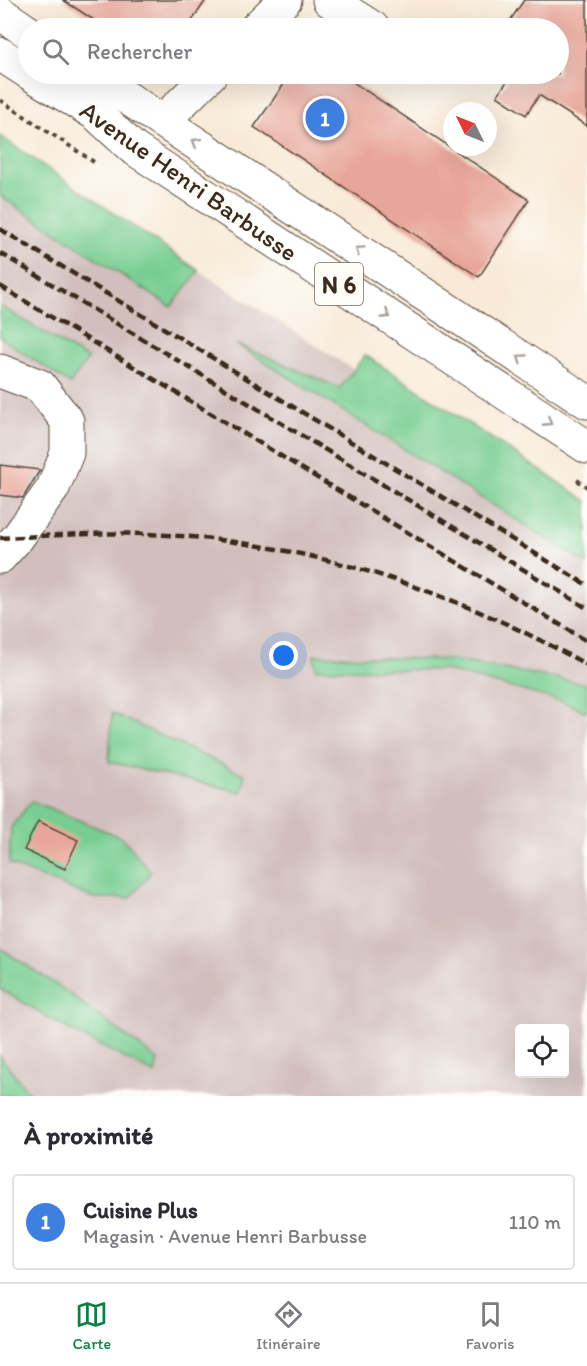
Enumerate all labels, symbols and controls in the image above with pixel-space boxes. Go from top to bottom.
search box [18,18,569,84]
icon: search [39,35,72,68]
text: Rechercher [87,38,192,65]
street label: Avenue Henri Barbusse [74,94,304,268]
pin: 1 [306,96,344,140]
north arrow [443,102,497,156]
one-way arrow [192,137,202,149]
one-way arrow [355,246,366,257]
road number: N 6 [315,263,363,305]
one-way arrow [379,307,390,318]
one-way arrow [517,354,528,365]
one-way arrow [542,415,553,426]
your location [269,641,298,670]
map controls [515,1024,569,1078]
button: locate [515,1024,569,1078]
text: À proximité [24,1119,153,1151]
text: Cuisine Plus [83,1197,198,1224]
text: 1 [41,1210,50,1234]
text: 110 m [509,1210,561,1234]
text: Magasin · Avenue Henri Barbusse [83,1224,367,1248]
tab: Carte [73,1298,111,1353]
tab: Itinéraire [256,1298,321,1353]
tab: Favoris [466,1298,514,1353]

